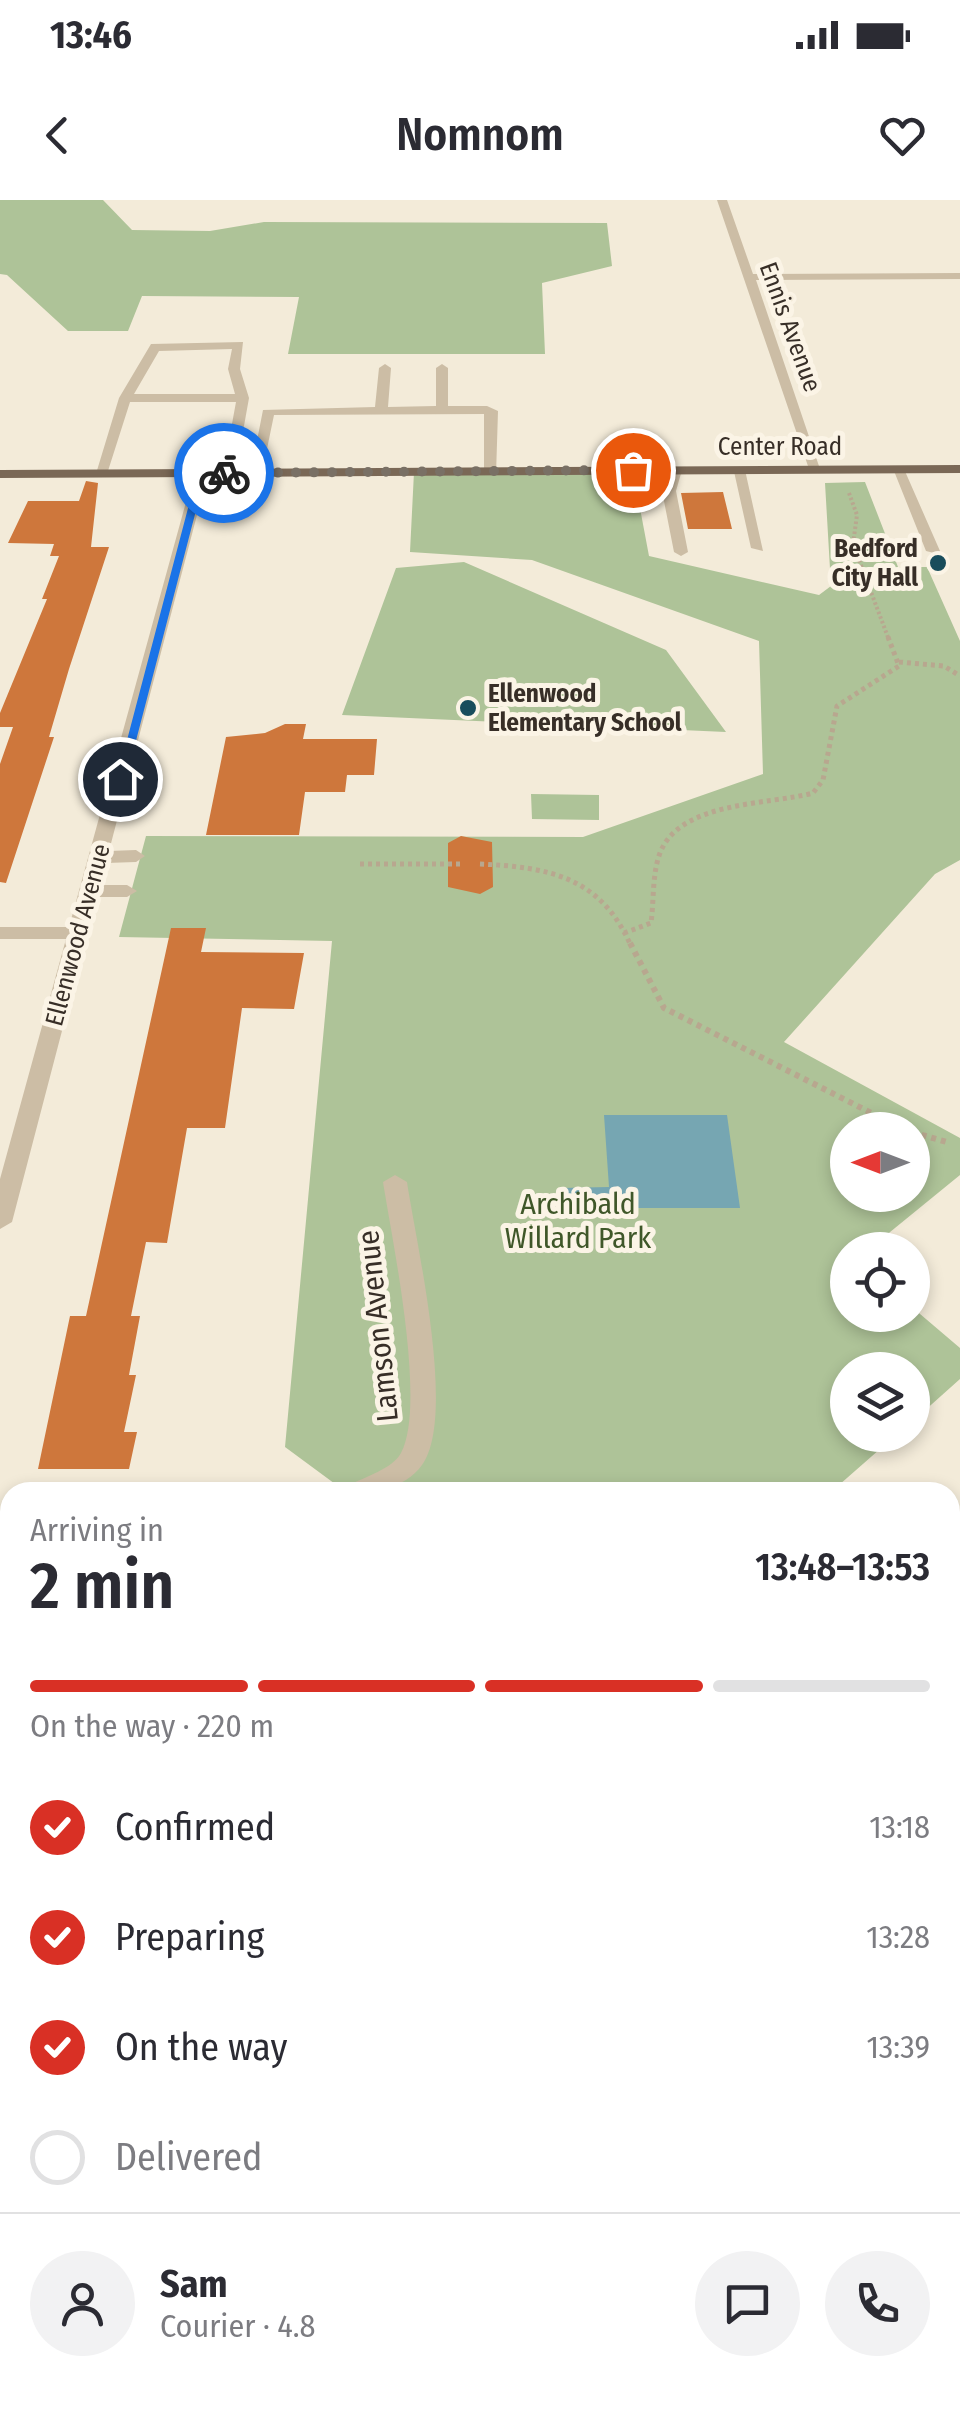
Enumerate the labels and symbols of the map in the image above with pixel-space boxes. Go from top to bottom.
street label: Ennis Avenue [753,258,827,396]
courier [174,423,274,523]
pin [591,428,676,513]
street label: Center Road [718,432,842,462]
place label: Bedford City Hall [832,534,918,593]
marker: Bedford City Hall [927,552,949,574]
place label: Ellenwood Elementary School [488,679,682,738]
marker: Ellenwood Elementary School [457,697,479,719]
pin [78,737,163,822]
street label: Ellenwood Avenue [39,841,117,1029]
north arrow [830,1112,930,1212]
park label: Archibald Willard Park [505,1186,651,1256]
street label: Lamson Avenue [350,1228,406,1424]

